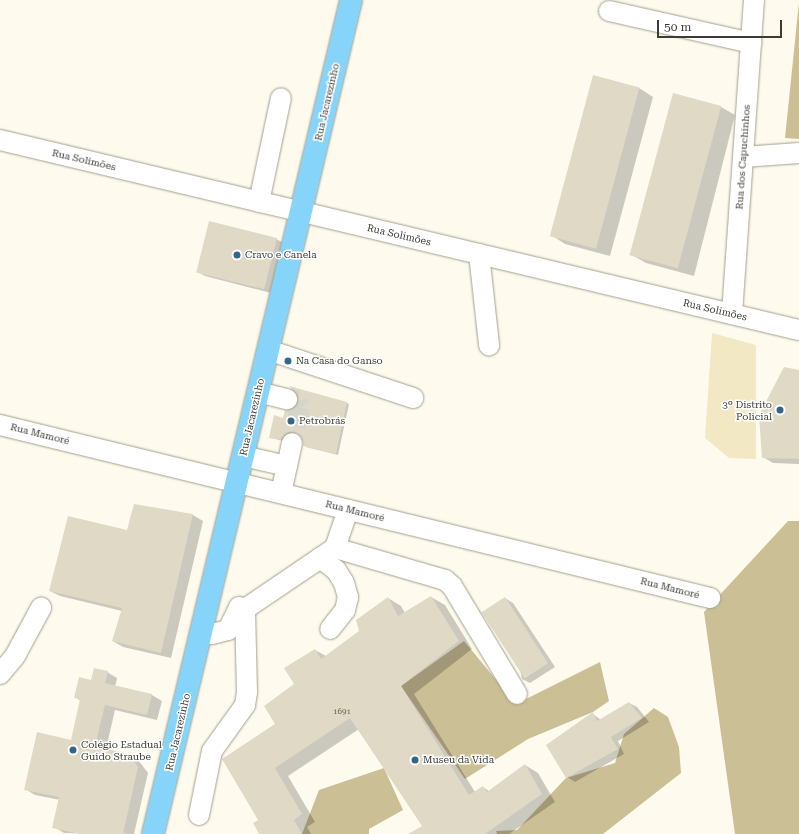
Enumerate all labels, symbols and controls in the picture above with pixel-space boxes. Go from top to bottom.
scale bar [659,12,784,38]
text: 50 m [664,20,691,34]
street label: Rua Jacarezinho [312,62,342,142]
street label: Rua dos Capuchinhos [733,104,753,210]
street label: Rua Solimões [51,147,117,173]
street label: Rua Solimões [366,222,432,248]
place label: Cravo e Canela [245,249,317,261]
marker: Cravo e Canela [232,250,242,260]
street label: Rua Solimões [682,297,748,323]
place label: Na Casa do Ganso [296,355,383,367]
marker: Na Casa do Ganso [283,356,293,366]
street label: Rua Jacarezinho [237,377,267,457]
place label: 3º Distrito Policial [722,398,772,422]
marker: 3º Distrito Policial [775,405,785,415]
place label: Petrobrás [299,415,345,427]
marker: Petrobrás [286,416,296,426]
street label: Rua Mamoré [9,421,71,447]
street label: Rua Mamoré [324,498,386,524]
street label: Rua Mamoré [639,575,701,601]
street label: Rua Jacarezinho [163,692,193,772]
house number: 1691 [333,707,351,717]
place label: Colégio Estadual Guido Straube [81,738,162,762]
marker: Colégio Estadual Guido Straube [68,745,78,755]
place label: Museu da Vida [423,754,494,766]
marker: Museu da Vida [410,755,420,765]

